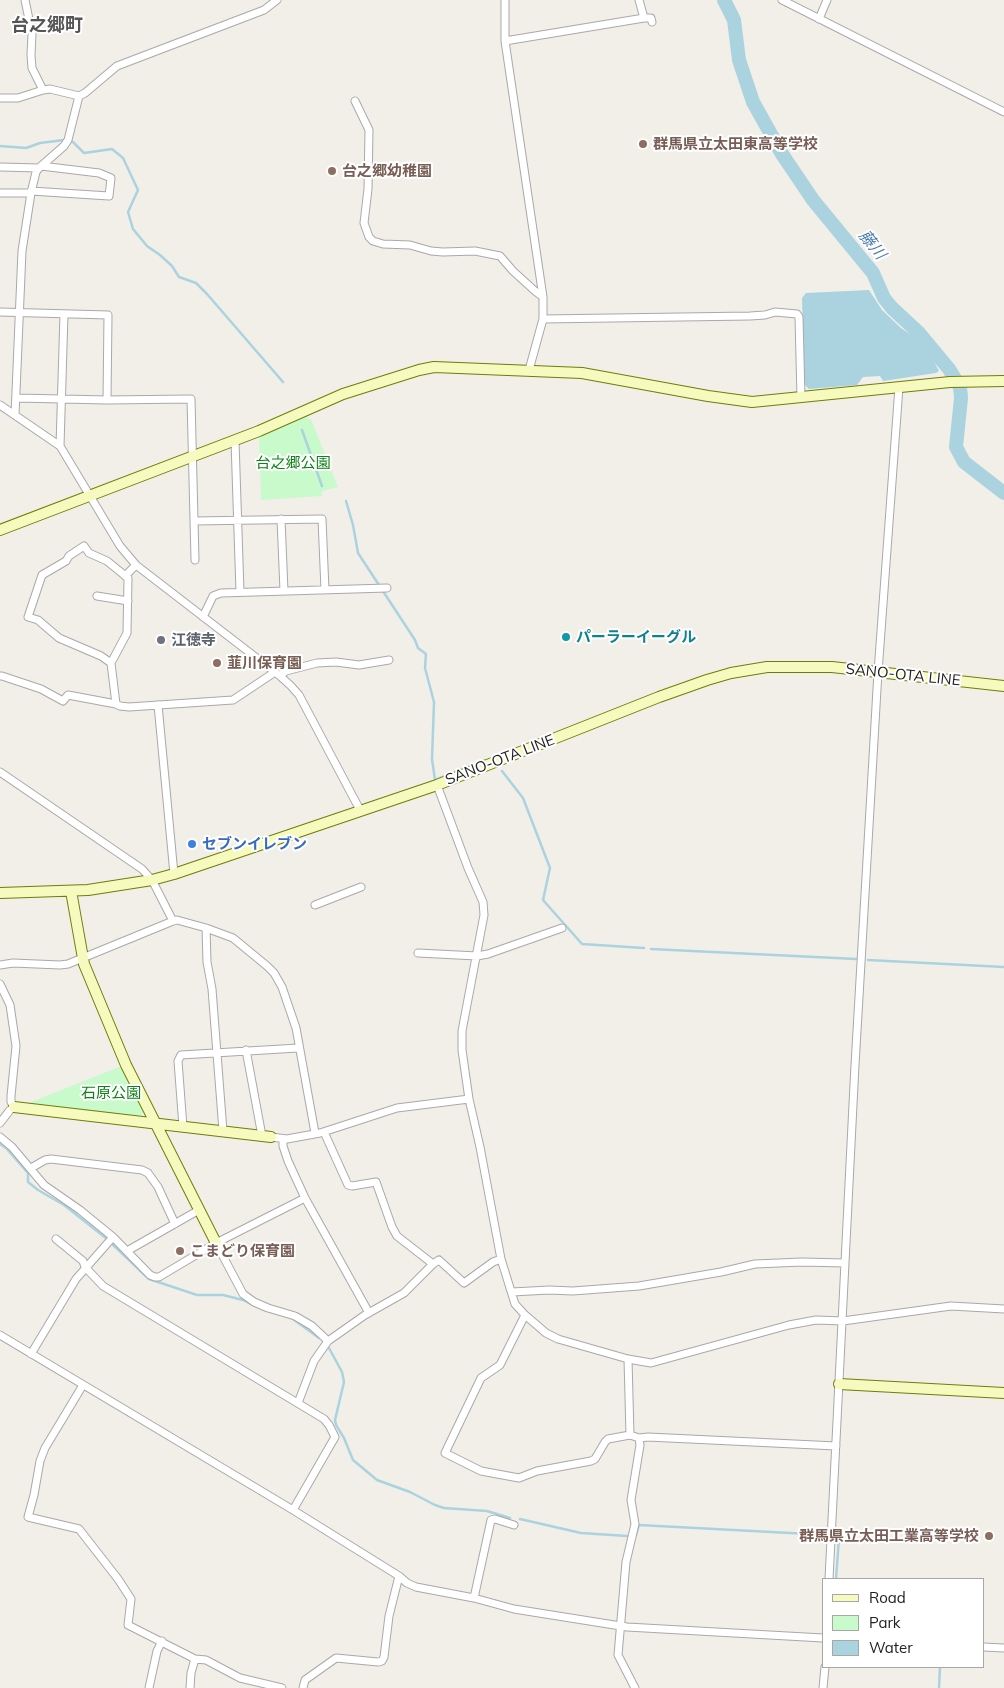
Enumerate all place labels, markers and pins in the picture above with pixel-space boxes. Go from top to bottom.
place label: 群馬県立太田東高等学校 [653,135,818,153]
marker: 群馬県立太田東高等学校 [637,138,649,150]
place label: 台之郷幼稚園 [342,162,432,180]
marker: 台之郷幼稚園 [326,165,338,177]
place label: パーラーイーグル [576,628,696,646]
place label: 江徳寺 [171,631,216,649]
marker: パーラーイーグル [560,631,572,643]
marker: 江徳寺 [155,634,167,646]
place label: 韮川保育園 [227,654,302,672]
marker: 韮川保育園 [211,657,223,669]
place label: セブンイレブン [202,835,307,853]
marker: セブンイレブン [186,838,198,850]
place label: こまどり保育園 [190,1242,295,1260]
marker: こまどり保育園 [174,1245,186,1257]
place label: 群馬県立太田工業高等学校 [799,1527,979,1545]
marker: 群馬県立太田工業高等学校 [983,1530,995,1542]

